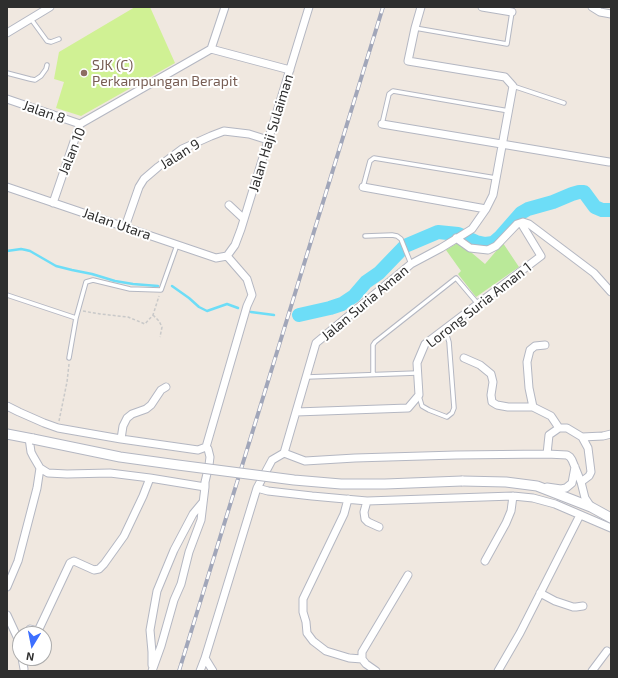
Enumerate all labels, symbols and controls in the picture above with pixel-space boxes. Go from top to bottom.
place label: SJK (C) Perkampungan Berapit [92,57,238,90]
marker: SJK (C) Perkampungan Berapit [79,68,89,78]
street label: Jalan Haji Sulaiman [245,72,297,194]
street label: Jalan 8 [20,97,68,127]
street label: Jalan 10 [55,125,89,177]
street label: Jalan 9 [157,135,203,173]
street label: Jalan Utara [81,204,153,244]
street label: Lorong Suria Aman 1 [423,259,535,351]
street label: Jalan Suria Aman [318,262,412,344]
north arrow [12,626,52,666]
text: N [25,650,35,664]

